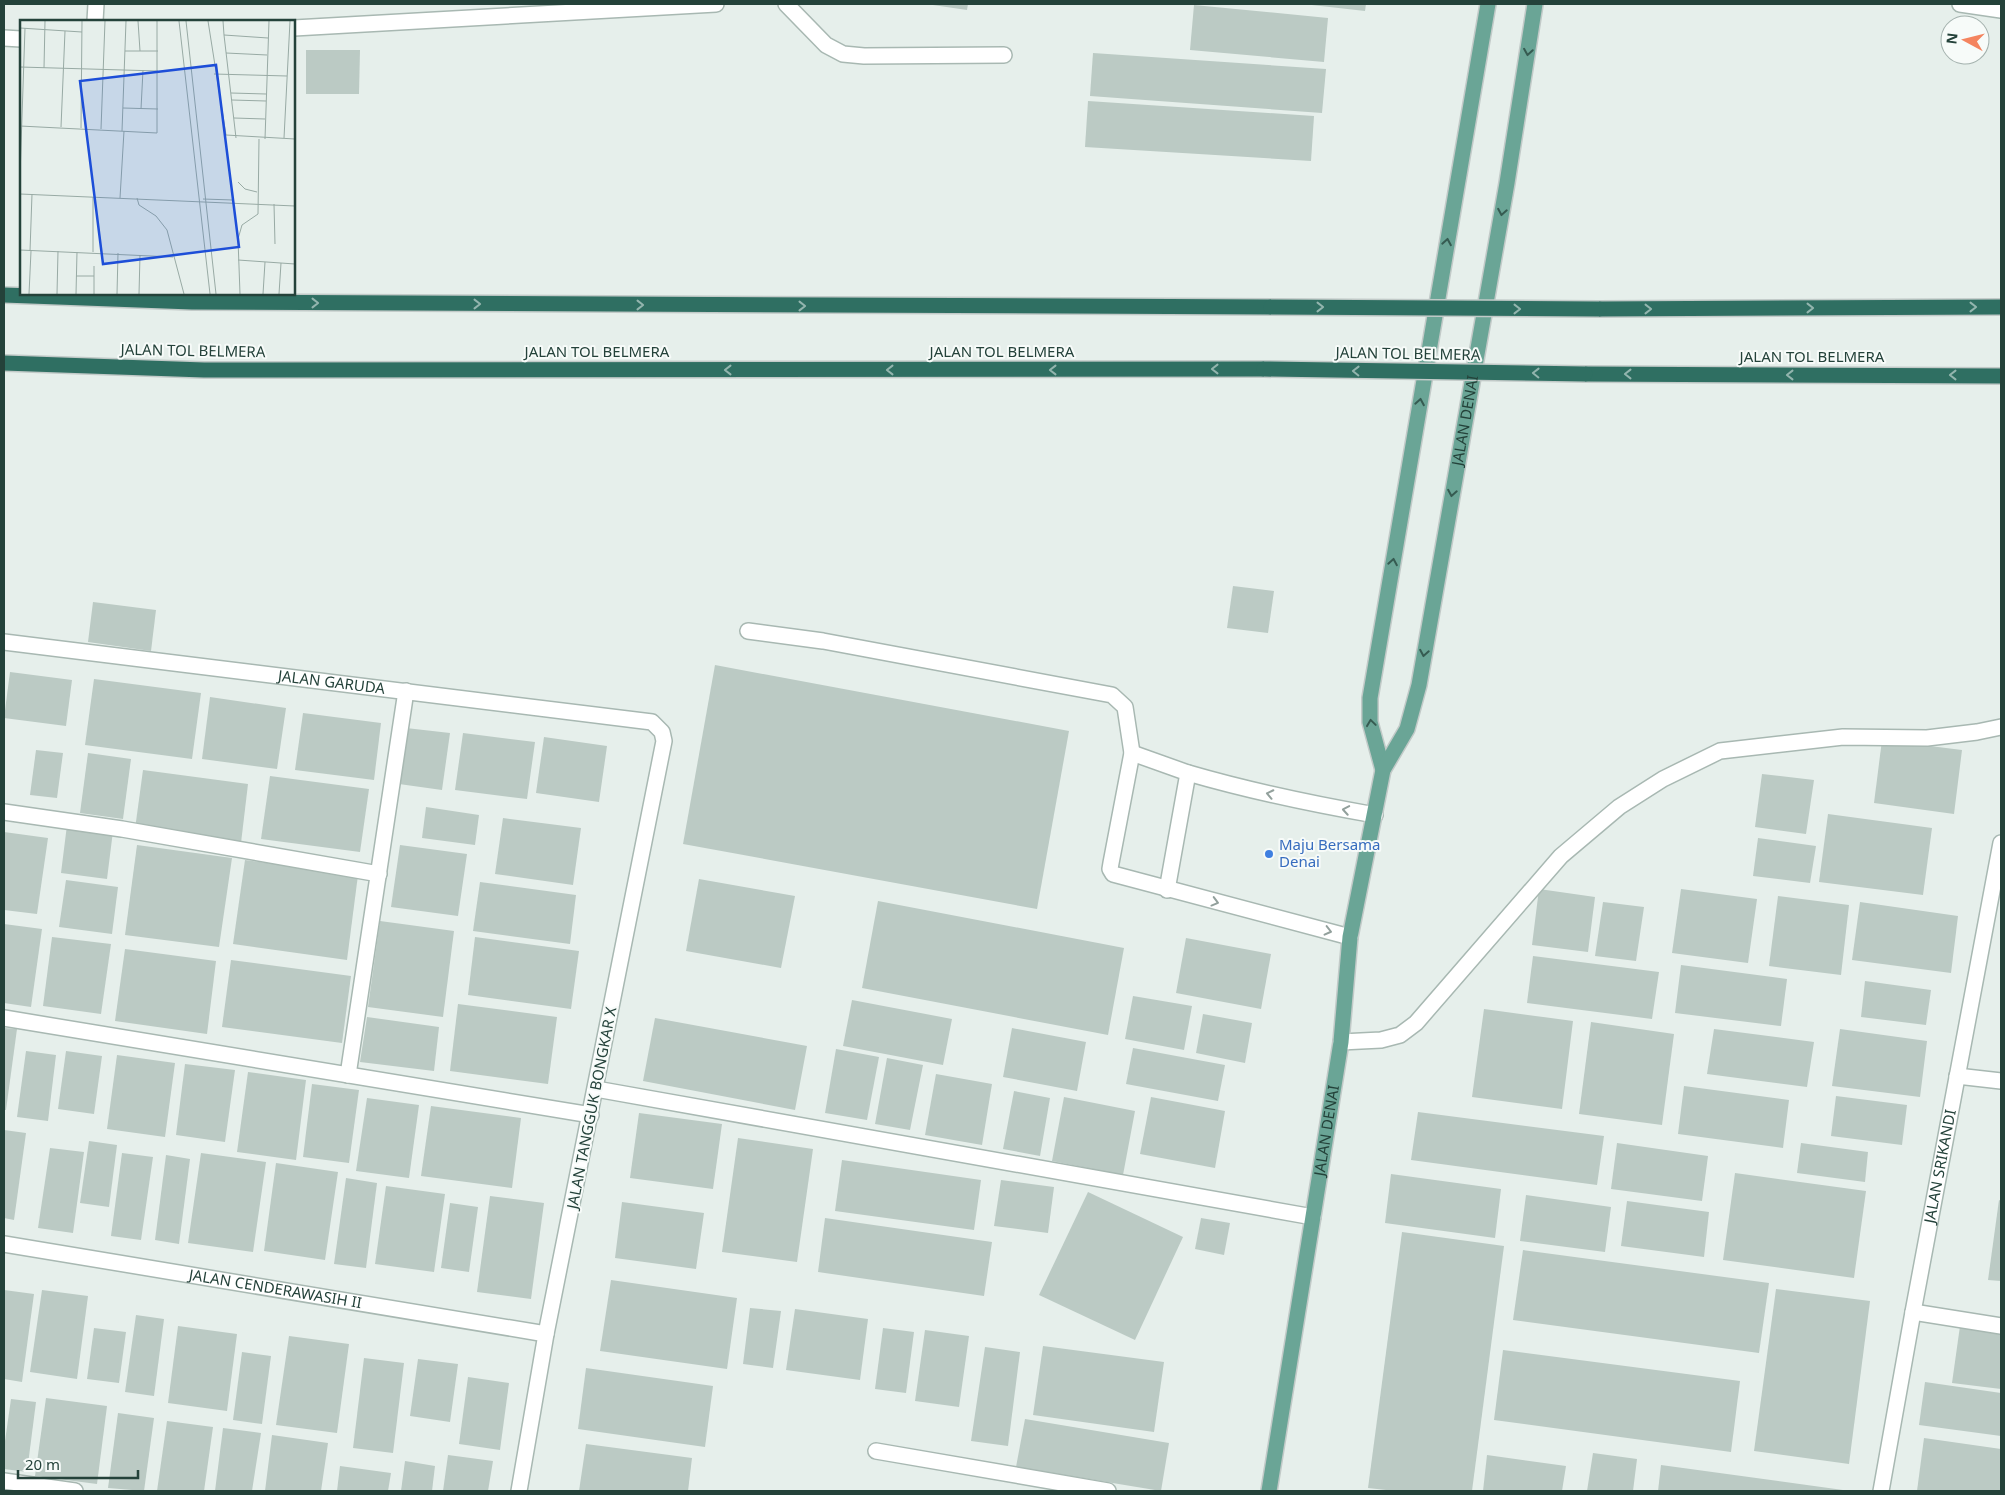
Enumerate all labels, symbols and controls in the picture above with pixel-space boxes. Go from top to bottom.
north arrow [1940,15,1990,65]
inset map [20,20,295,295]
text: N [1941,32,1962,45]
one-way arrow [1523,48,1533,56]
one-way arrow [1497,208,1507,217]
one-way arrow [1442,237,1452,246]
one-way arrow [311,297,319,308]
one-way arrow [474,299,482,309]
one-way arrow [636,300,644,310]
one-way arrow [799,301,807,311]
one-way arrow [1316,302,1324,312]
one-way arrow [1970,302,1977,312]
one-way arrow [1807,303,1815,313]
one-way arrow [1514,304,1522,314]
one-way arrow [1644,304,1652,314]
street label: JALAN TOL BELMERA [118,339,266,361]
street label: JALAN TOL BELMERA [523,341,670,361]
street label: JALAN TOL BELMERA [928,341,1075,361]
street label: JALAN TOL BELMERA [1333,342,1481,364]
street label: JALAN TOL BELMERA [1738,346,1885,366]
one-way arrow [1211,364,1219,374]
one-way arrow [724,365,732,375]
one-way arrow [886,365,894,375]
one-way arrow [1049,365,1056,375]
one-way arrow [1352,366,1360,376]
one-way arrow [1532,368,1540,378]
one-way arrow [1623,369,1631,379]
one-way arrow [1786,370,1794,380]
one-way arrow [1948,370,1956,380]
street label: JALAN DENAI [1446,373,1482,469]
one-way arrow [1414,398,1425,406]
one-way arrow [1448,489,1458,497]
one-way arrow [1387,558,1397,567]
one-way arrow [1420,649,1430,657]
street label: JALAN GARUDA [275,665,387,698]
one-way arrow [1366,718,1377,726]
one-way arrow [1266,789,1275,800]
one-way arrow [1342,806,1350,816]
place label: Maju Bersama Denai [1279,834,1381,871]
marker: Maju Bersama Denai [1263,848,1275,860]
one-way arrow [1210,896,1219,907]
one-way arrow [1323,925,1332,936]
street label: JALAN TANGGUK BONGKAR X [561,1005,620,1212]
street label: JALAN DENAI [1308,1084,1343,1179]
street label: JALAN SRIKANDI [1918,1108,1960,1227]
street label: JALAN CENDERAWASIH II [186,1264,363,1312]
scale bar [18,1448,138,1480]
text: 20 m [25,1454,60,1474]

